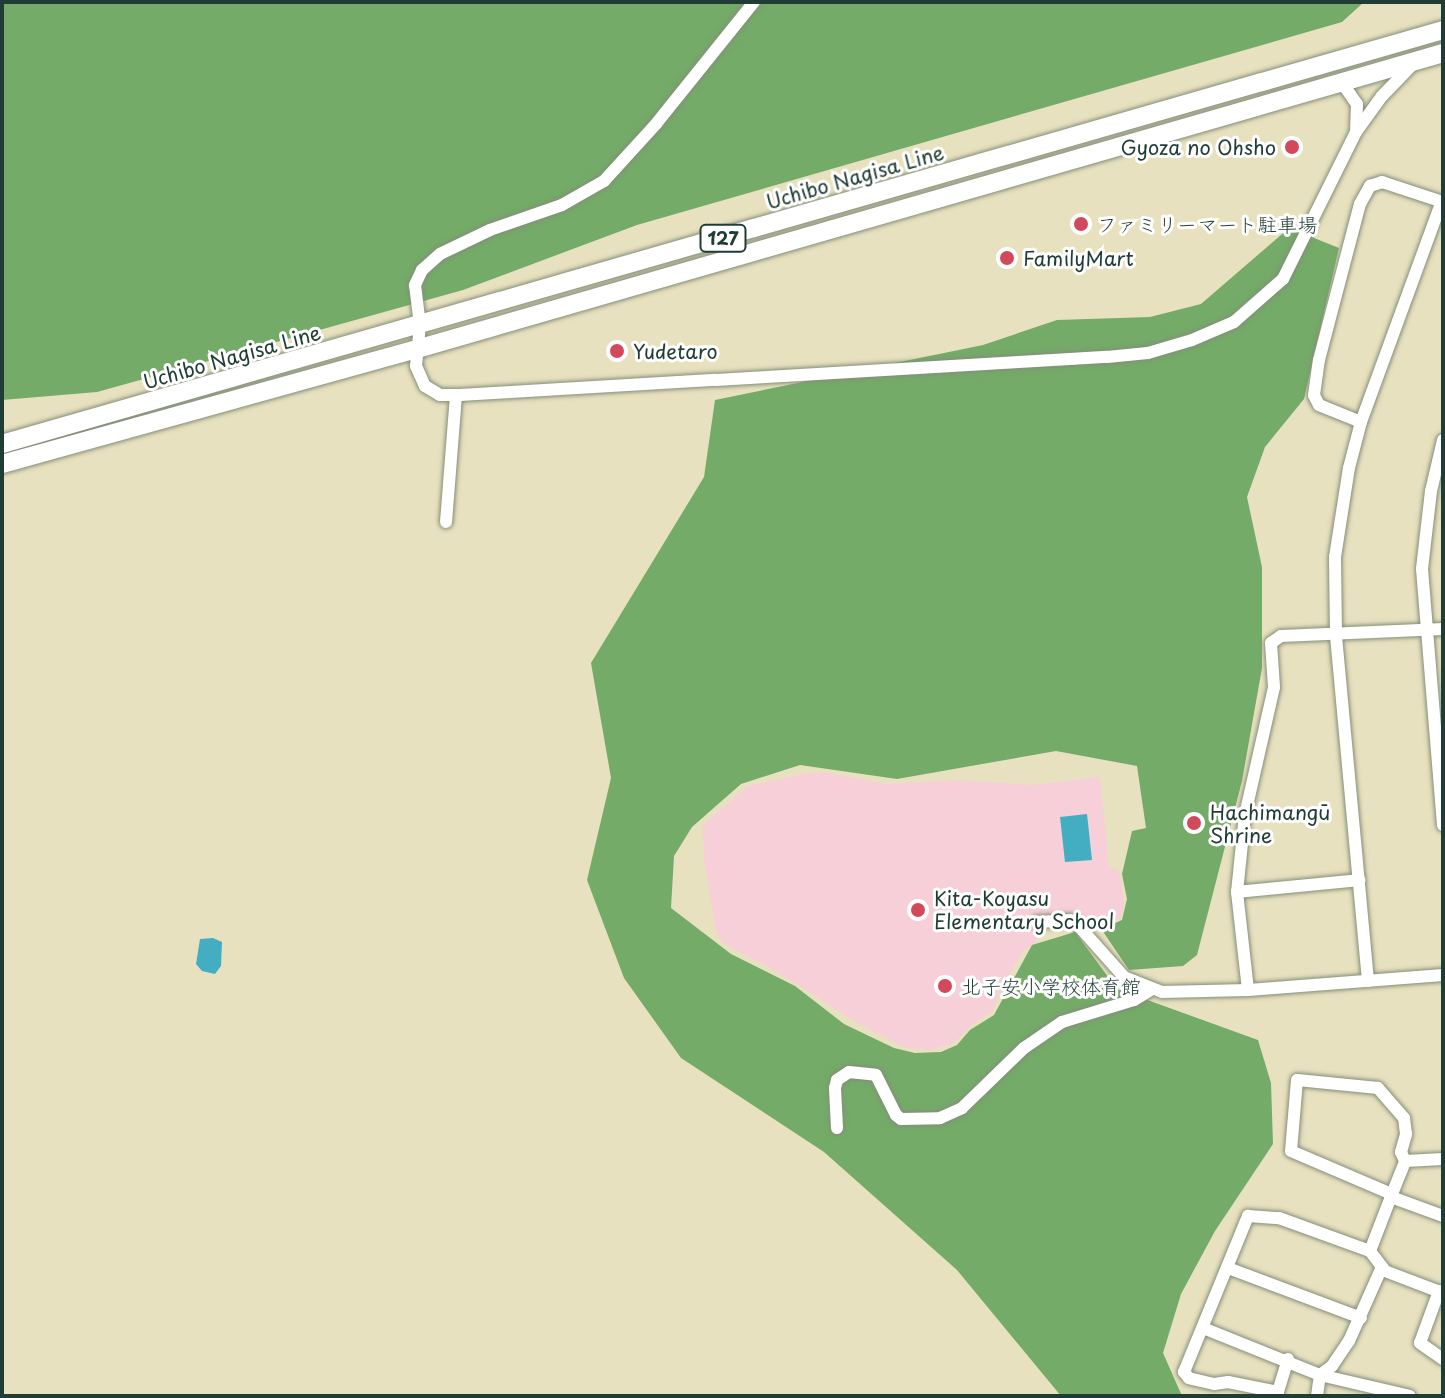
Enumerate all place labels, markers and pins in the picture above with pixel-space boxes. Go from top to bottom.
place label: Gyoza no Ohsho [1119,135,1276,159]
marker: Gyoza no Ohsho [1283,138,1301,156]
place label: ファミリーマート駐車場 [1097,212,1317,236]
marker: ファミリーマート駐車場 [1072,215,1090,233]
place label: FamilyMart [1023,246,1134,270]
marker: FamilyMart [998,249,1016,267]
place label: Yudetaro [633,339,718,363]
marker: Yudetaro [608,342,626,360]
place label: Hachimangū Shrine [1210,800,1330,847]
marker: Hachimangū Shrine [1185,814,1203,832]
place label: Kita-Koyasu Elementary School [934,886,1114,933]
marker: Kita-Koyasu Elementary School [909,901,927,919]
place label: 北子安小学校体育館 [961,974,1141,998]
marker: 北子安小学校体育館 [936,977,954,995]

